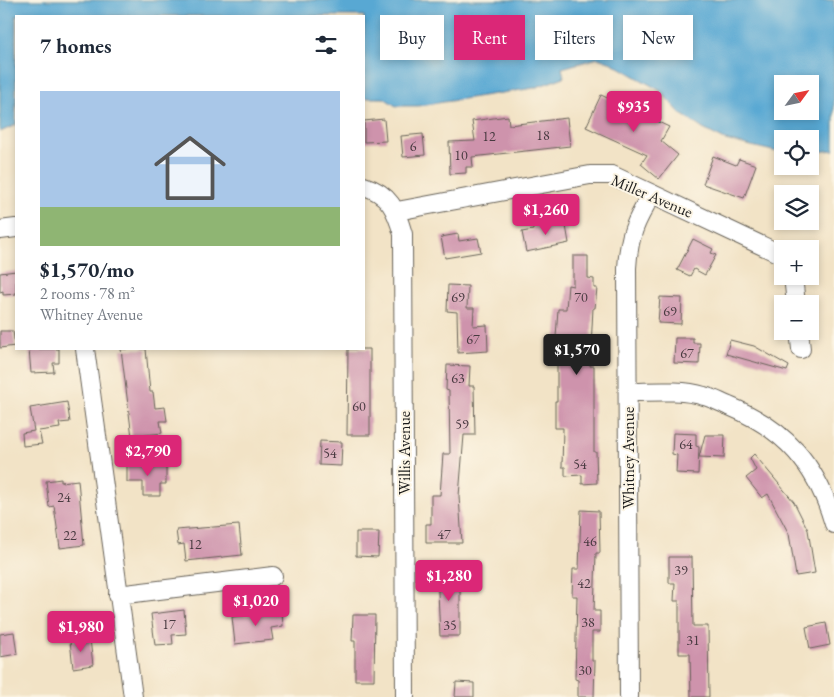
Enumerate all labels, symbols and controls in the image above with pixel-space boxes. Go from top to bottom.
chip: Buy [380,15,444,60]
chip: Rent [454,15,525,60]
chip: Filters [535,15,613,60]
chip: New [623,15,693,60]
icon: filters [312,31,340,59]
text: 7 homes [40,32,112,59]
north arrow [774,75,819,120]
map controls [774,75,819,340]
pin: $935 [604,90,664,133]
text: $935 [618,96,650,117]
icon: home [145,123,235,213]
house number: 18 [536,126,550,144]
house number: 12 [482,127,496,145]
button: locate [774,130,819,175]
house number: 6 [410,137,417,155]
house number: 10 [454,146,468,164]
street label: Miller Avenue [608,169,696,223]
button: layers [774,185,819,230]
pin: $1,260 [505,194,587,236]
text: $1,260 [523,199,569,220]
button: + [774,240,819,285]
text: $1,570/mo [40,256,134,283]
text: 2 rooms · 78 m² [40,283,135,304]
house number: 69 [451,288,465,306]
house number: 70 [574,288,588,306]
button: − [774,295,819,340]
house number: 69 [663,302,677,320]
text: Whitney Avenue [40,304,143,325]
house number: 67 [466,330,480,348]
pin: $1,570 [536,334,618,376]
text: $1,570 [554,339,600,360]
house number: 67 [680,344,694,362]
house number: 63 [451,369,465,387]
house number: 60 [352,397,366,415]
street label: Whitney Avenue [618,407,639,509]
street label: Willis Avenue [394,411,415,495]
house number: 59 [455,415,469,433]
pin: $2,790 [107,434,189,477]
house number: 64 [679,435,693,453]
text: $2,790 [125,440,171,461]
house number: 54 [323,444,337,462]
house number: 54 [573,455,587,473]
house number: 24 [57,488,71,506]
house number: 47 [437,525,451,543]
house number: 22 [63,526,77,544]
house number: 46 [583,532,597,550]
house number: 12 [188,535,202,553]
pin: $1,280 [408,560,490,602]
house number: 39 [674,561,688,579]
text: $1,280 [426,565,472,586]
house number: 42 [577,574,591,592]
pin: $1,020 [215,584,297,627]
text: $1,020 [233,590,279,611]
pin: $1,980 [40,610,122,653]
house number: 38 [581,613,595,631]
house number: 17 [162,615,176,633]
text: $1,980 [58,616,104,637]
house number: 35 [443,616,457,634]
house number: 31 [686,631,700,649]
house number: 30 [578,661,592,679]

